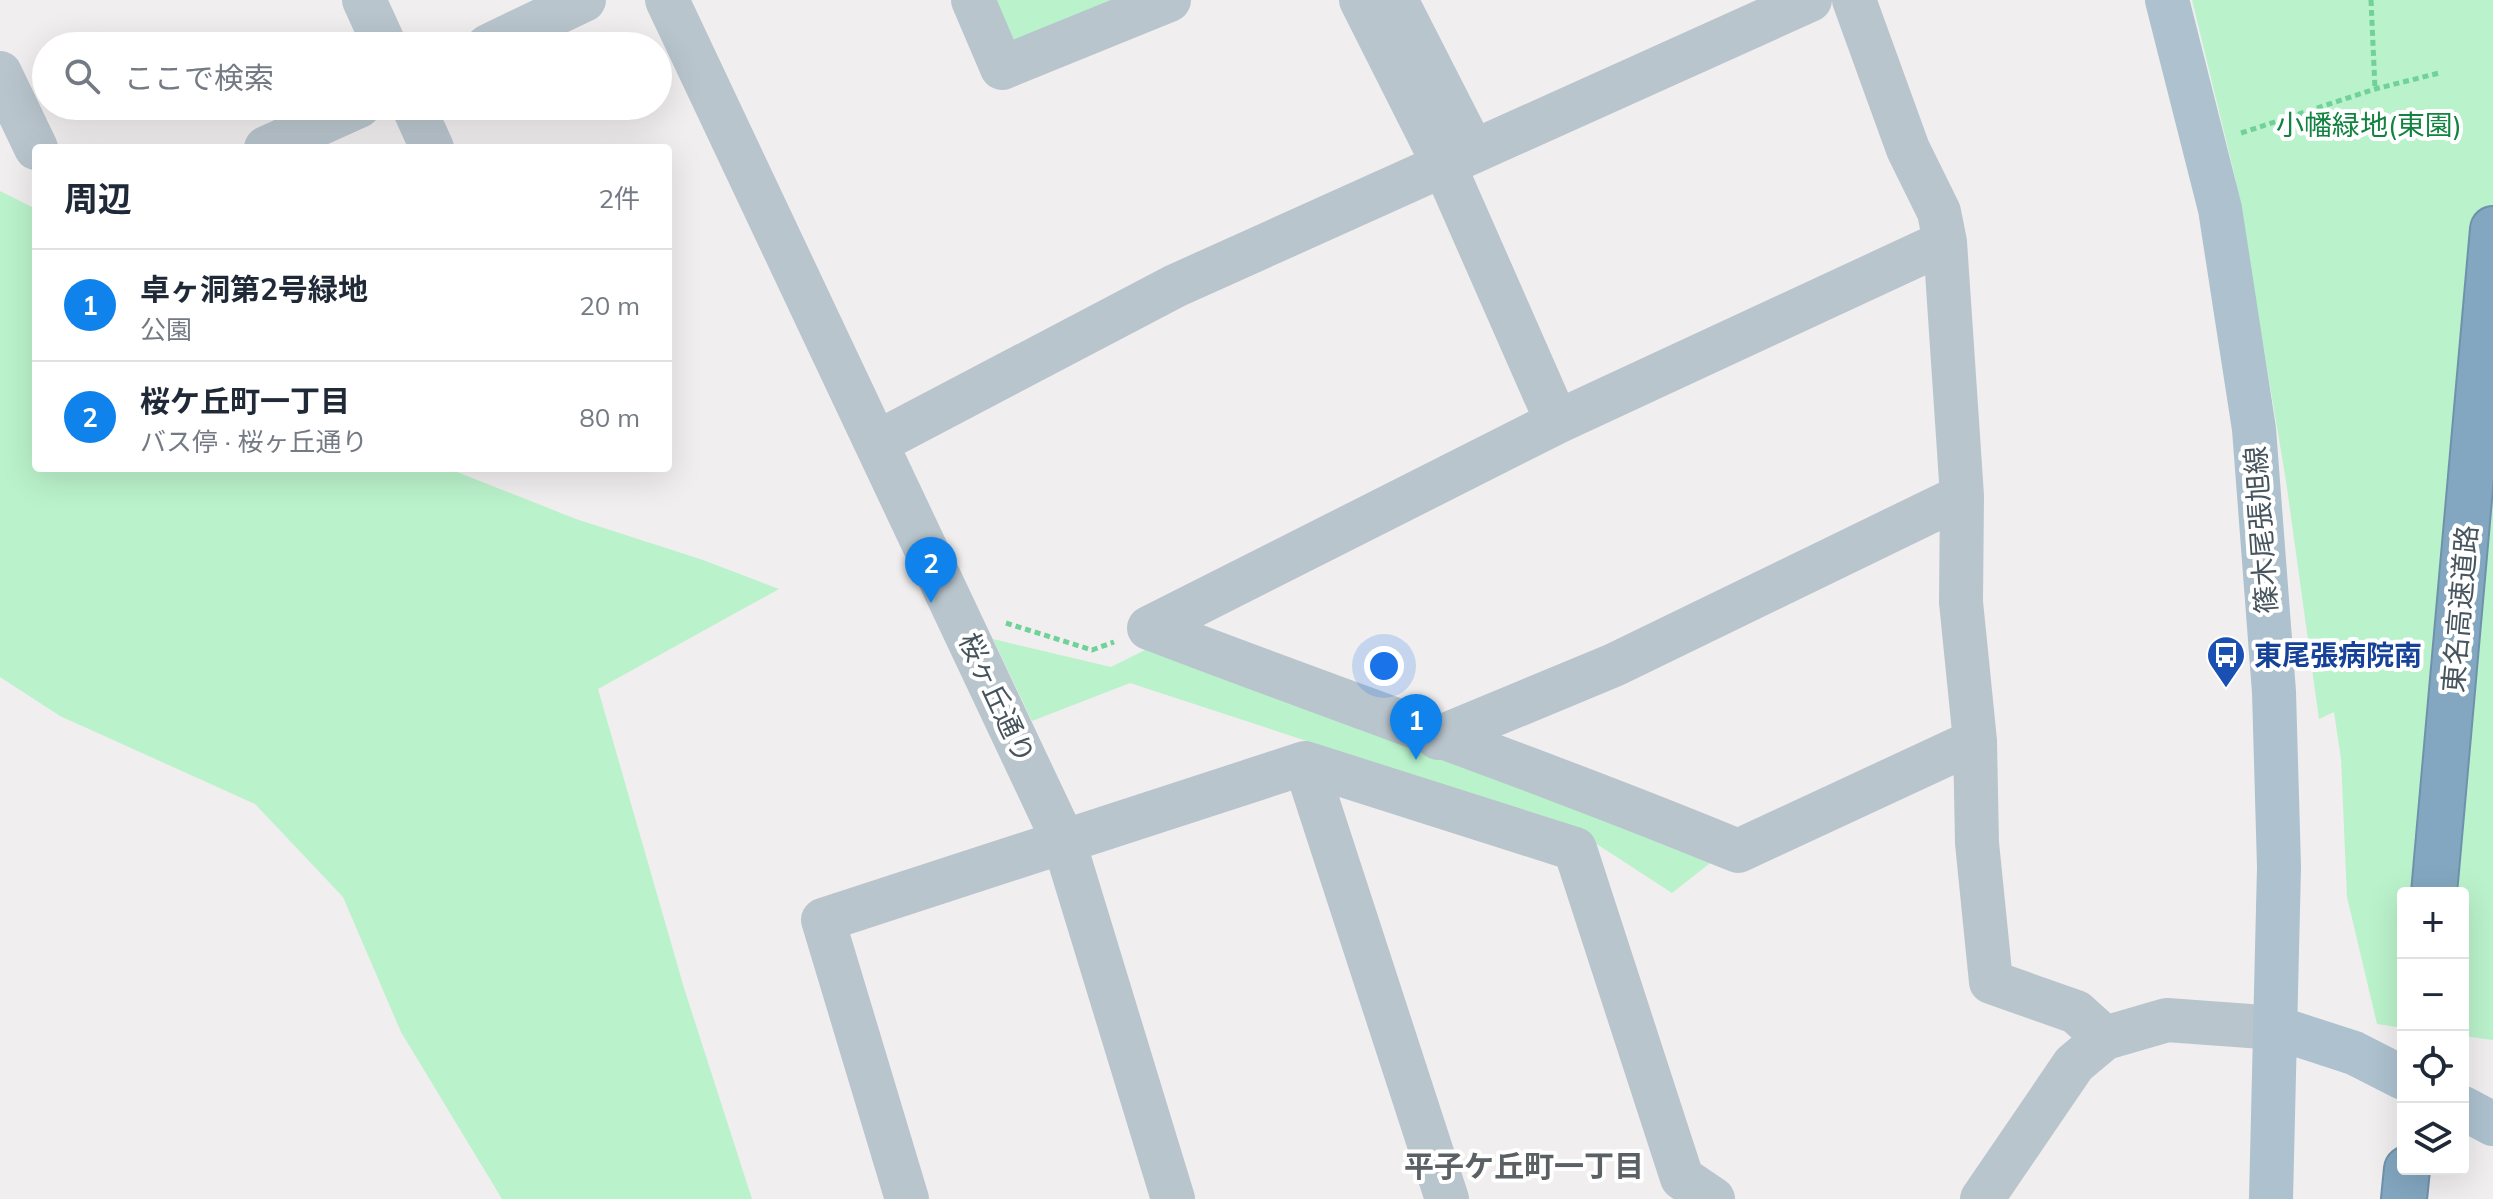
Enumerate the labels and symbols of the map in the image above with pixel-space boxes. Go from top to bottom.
park label: 小幡緑地(東園) [2276,107,2462,142]
street label: 篠木尾張旭線 [2237,445,2284,615]
street label: 東名高速道路 [2435,524,2484,694]
pin: 2 [905,537,957,603]
street label: 桜ヶ丘通り [952,627,1043,769]
bus stop icon: 東尾張病院南 [2205,634,2247,689]
place label: 東尾張病院南 [2254,637,2422,672]
your location [1364,646,1404,686]
pin: 1 [1390,694,1442,760]
district label: 平子ケ丘町一丁目 [1404,1147,1644,1185]

